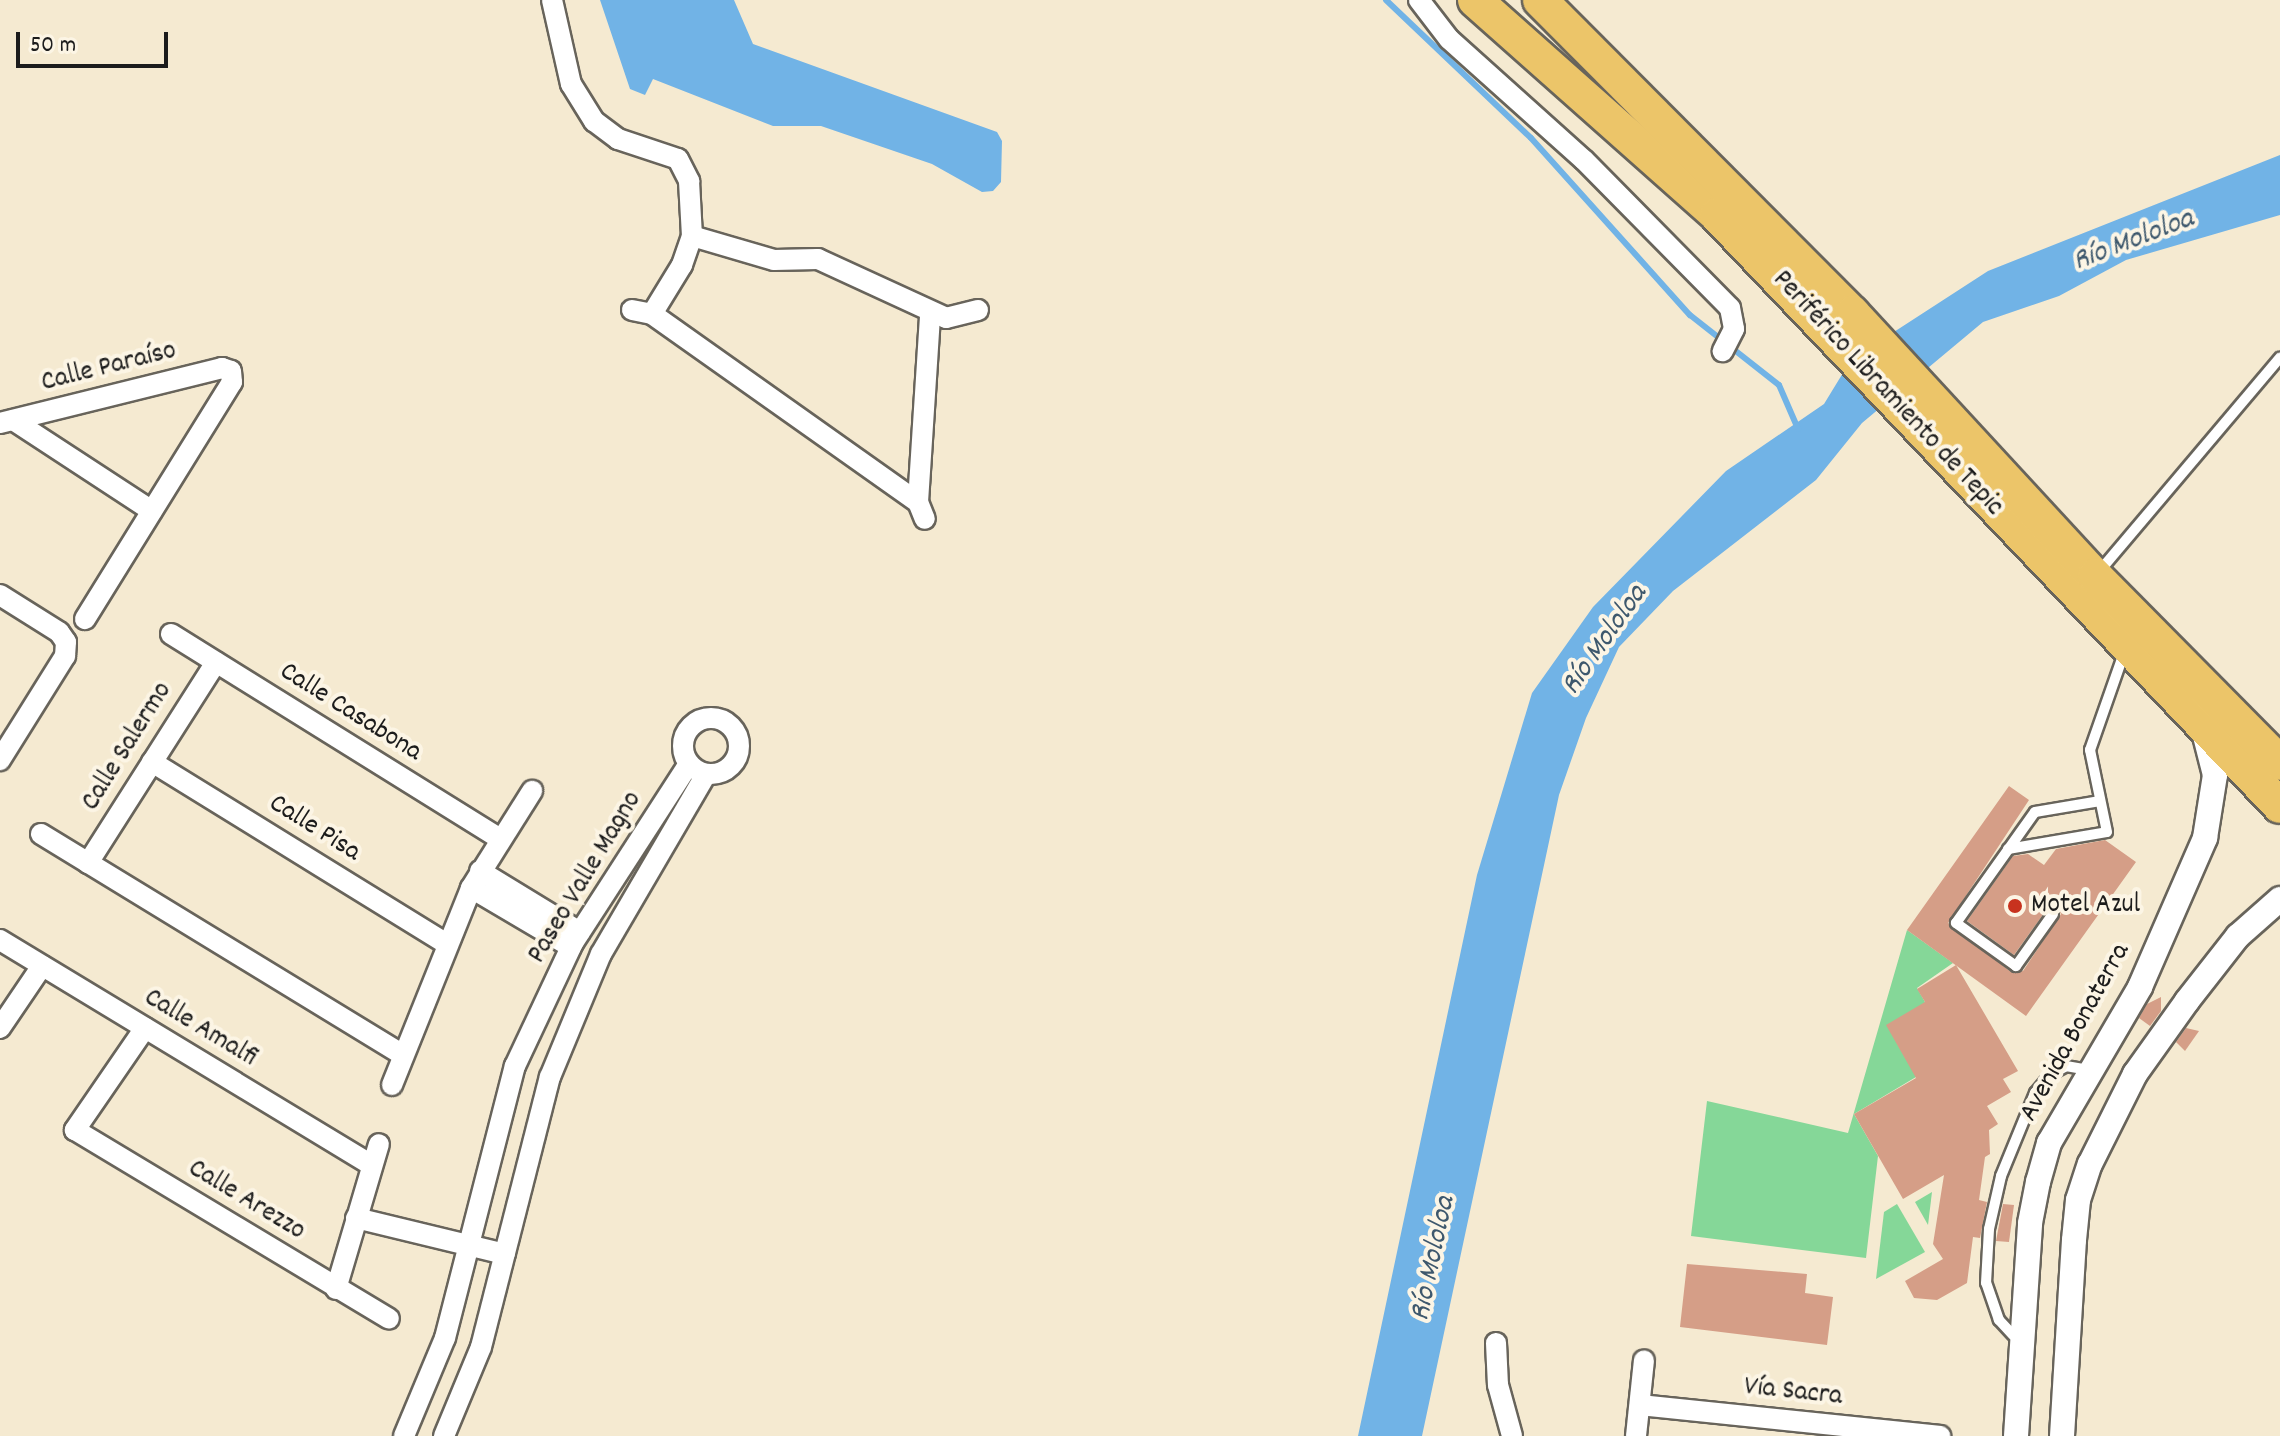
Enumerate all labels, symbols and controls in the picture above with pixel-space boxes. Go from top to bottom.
scale bar [20,16,172,66]
text: 50 m [30,29,76,63]
water label: Río Mololoa [2069,203,2199,281]
street label: Periférico Libramiento de Tepic [1764,264,2010,524]
street label: Calle Paraíso [38,335,180,401]
water label: Río Mololoa [1555,579,1657,703]
street label: Calle Casabona [273,656,427,770]
street label: Calle Salermo [75,676,181,818]
street label: Paseo Valle Magno [521,786,651,970]
street label: Calle Pisa [262,788,366,870]
place label: Motel Azul [2031,889,2140,923]
marker: Motel Azul [2006,897,2024,915]
street label: Avenida Bonaterra [2013,938,2139,1128]
street label: Calle Amalfi [137,982,263,1076]
street label: Calle Arezzo [181,1153,311,1249]
water label: Río Mololoa [1404,1193,1466,1325]
street label: Vía Sacra [1742,1371,1844,1415]

